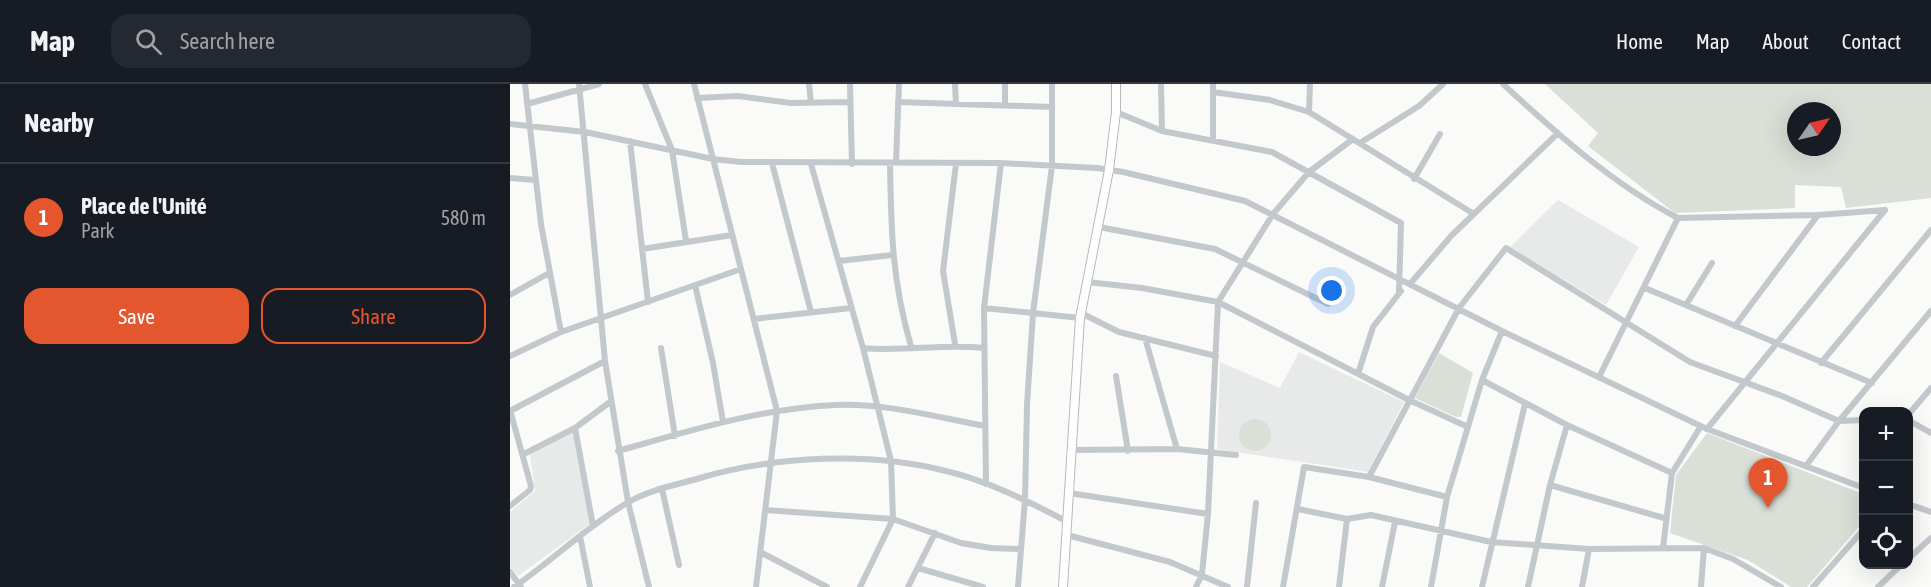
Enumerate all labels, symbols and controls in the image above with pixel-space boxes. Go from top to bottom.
search box [111,14,531,68]
text: Map [30,25,75,57]
icon: search [132,25,165,58]
text: Search here [180,28,275,54]
text: Home [1616,29,1663,53]
text: Map [1696,29,1730,53]
text: About [1763,29,1809,53]
text: Contact [1842,29,1901,53]
north arrow [1787,102,1841,156]
text: Nearby [24,108,94,138]
text: Place de l'Unité [81,193,207,219]
text: 1 [39,206,48,229]
text: 580 m [441,206,486,229]
text: Park [81,219,114,242]
your location [1317,276,1346,305]
button: Save [24,288,249,344]
button: Share [261,288,486,344]
map controls [1859,407,1913,569]
button: + [1859,407,1913,461]
pin: 1 [1748,458,1788,508]
button: − [1859,461,1913,515]
button: locate [1859,515,1913,569]

